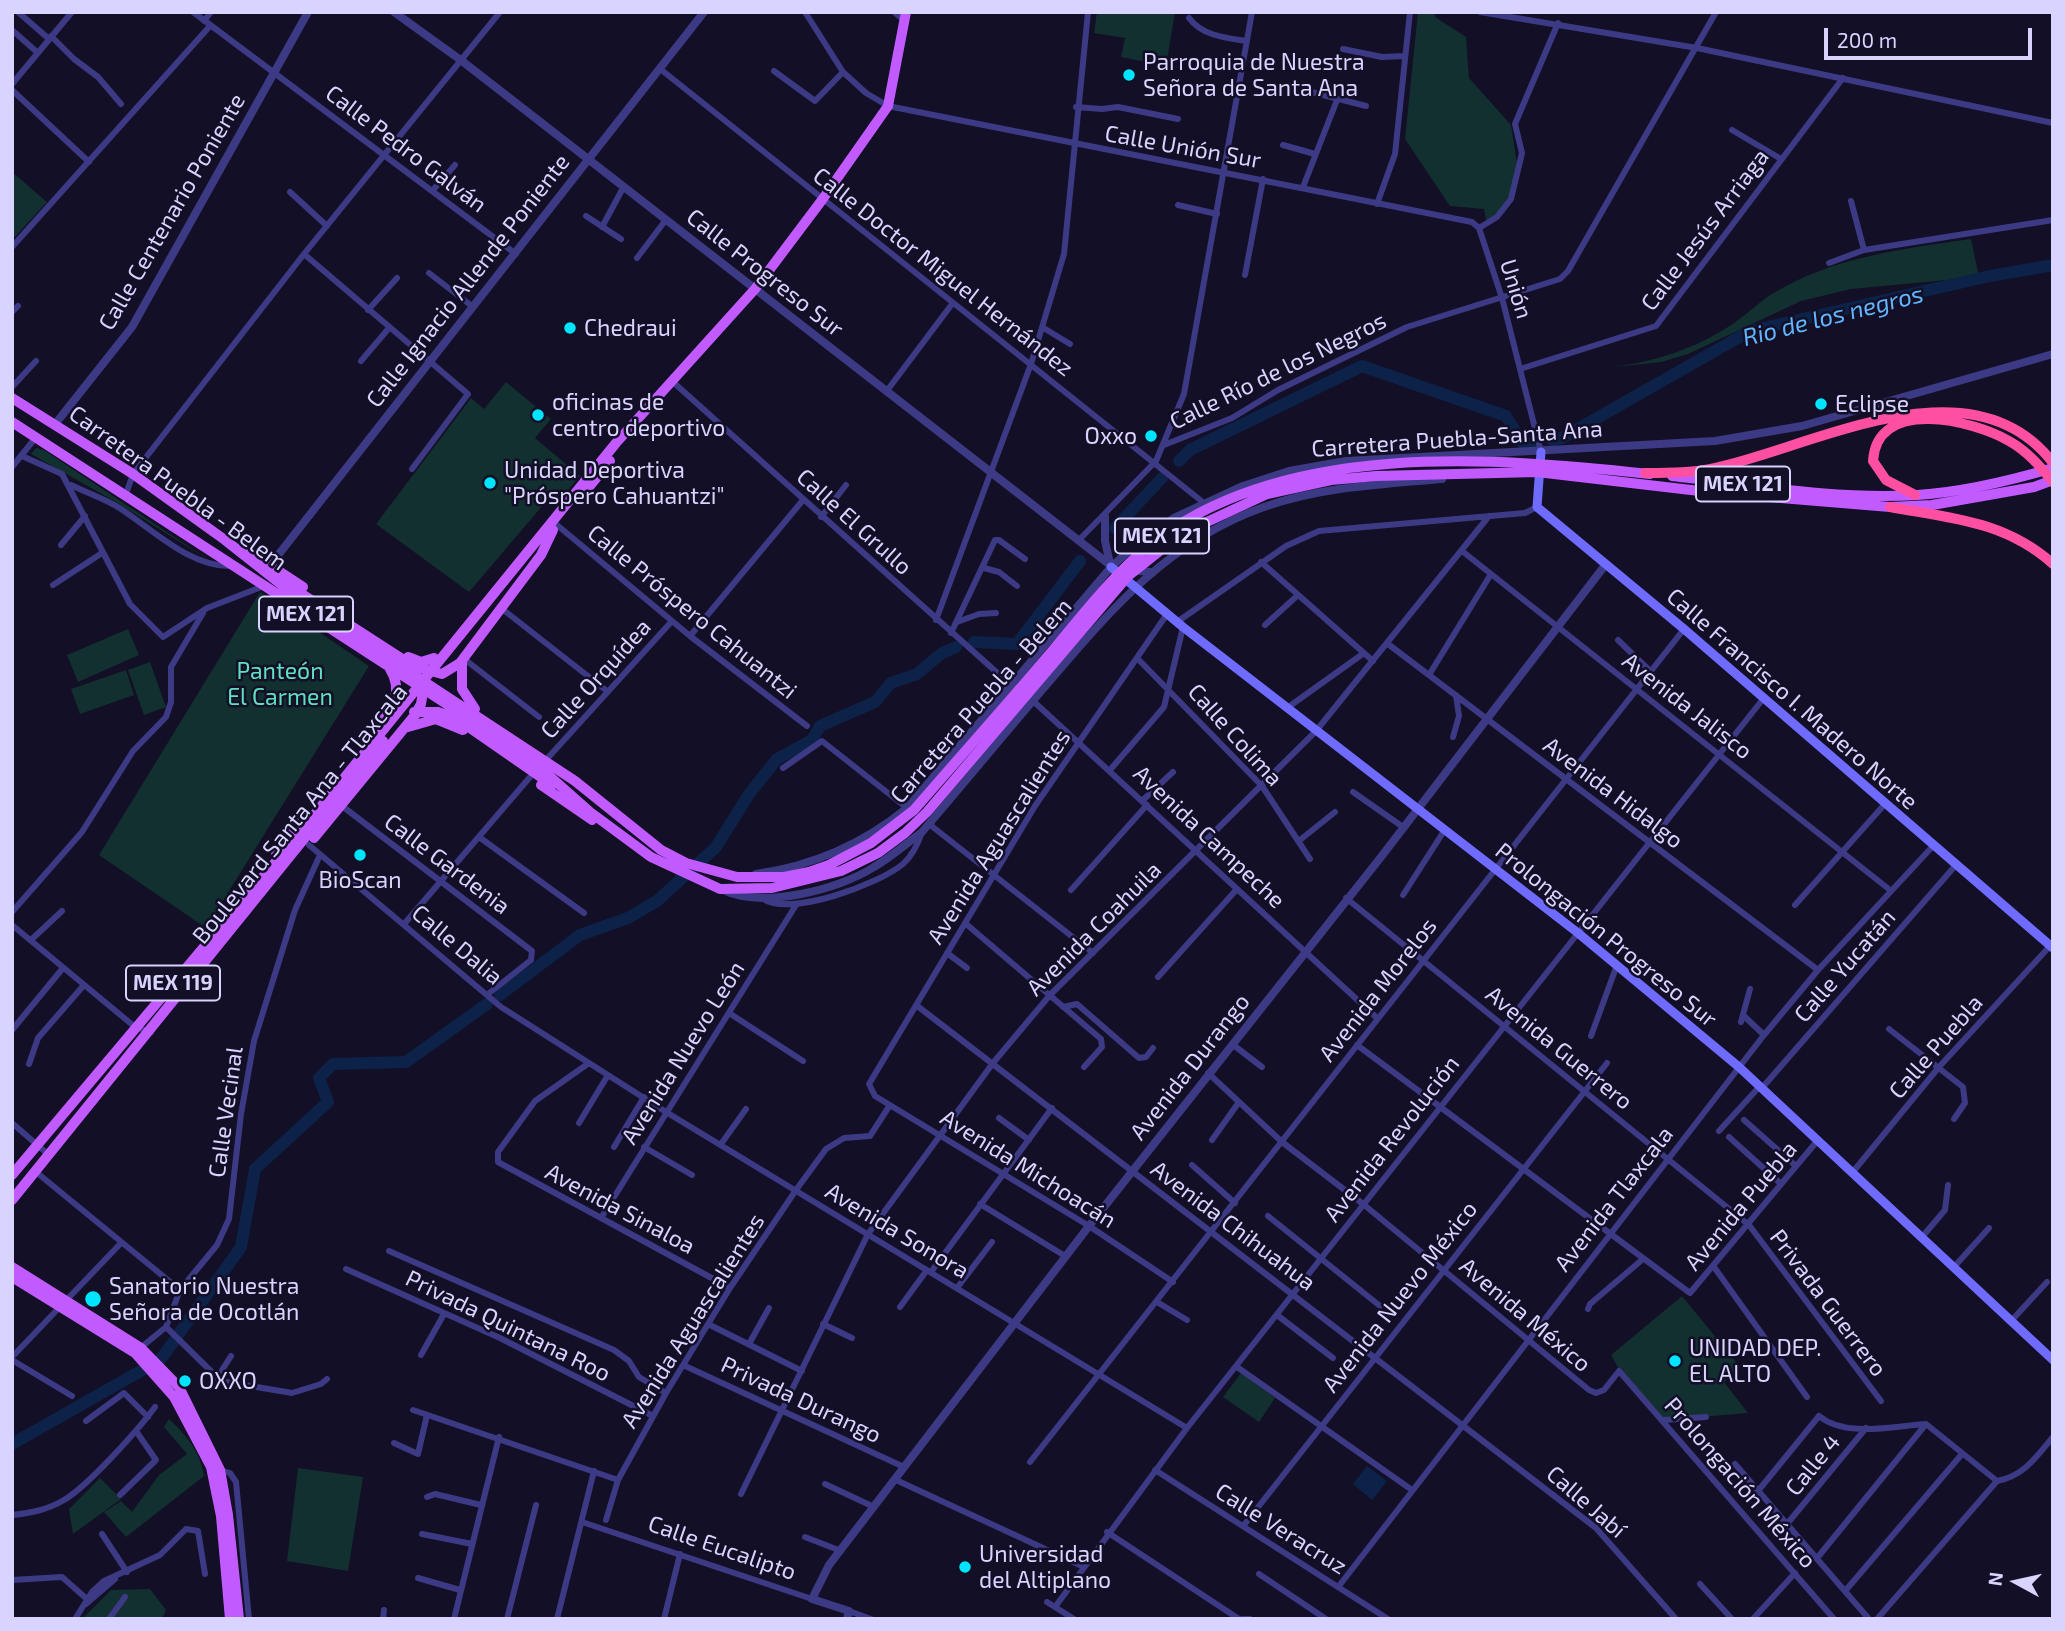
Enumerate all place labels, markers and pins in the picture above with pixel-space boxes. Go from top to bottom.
place label: Parroquia de Nuestra Señora de Santa Ana [1143,48,1365,102]
marker: Parroquia de Nuestra Señora de Santa Ana [1121,67,1137,83]
place label: Chedraui [584,314,677,342]
marker: Chedraui [562,320,578,336]
place label: oficinas de centro deportivo [552,388,725,442]
place label: Eclipse [1835,390,1909,418]
marker: Eclipse [1813,396,1829,412]
marker: oficinas de centro deportivo [530,407,546,423]
place label: Oxxo [1085,422,1137,450]
marker: Oxxo [1143,428,1159,444]
place label: Unidad Deportiva "Próspero Cahuantzi" [504,456,725,510]
marker: Unidad Deportiva "Próspero Cahuantzi" [482,475,498,491]
marker: BioScan [352,847,368,863]
place label: BioScan [318,866,402,894]
place label: Sanatorio Nuestra Señora de Ocotlán [109,1272,299,1326]
marker: Sanatorio Nuestra Señora de Ocotlán [83,1289,103,1309]
place label: UNIDAD DEP. EL ALTO [1689,1334,1822,1388]
marker: UNIDAD DEP. EL ALTO [1667,1353,1683,1369]
place label: OXXO [199,1367,257,1395]
marker: OXXO [177,1373,193,1389]
place label: Universidad del Altiplano [979,1540,1111,1594]
marker: Universidad del Altiplano [957,1559,973,1575]

